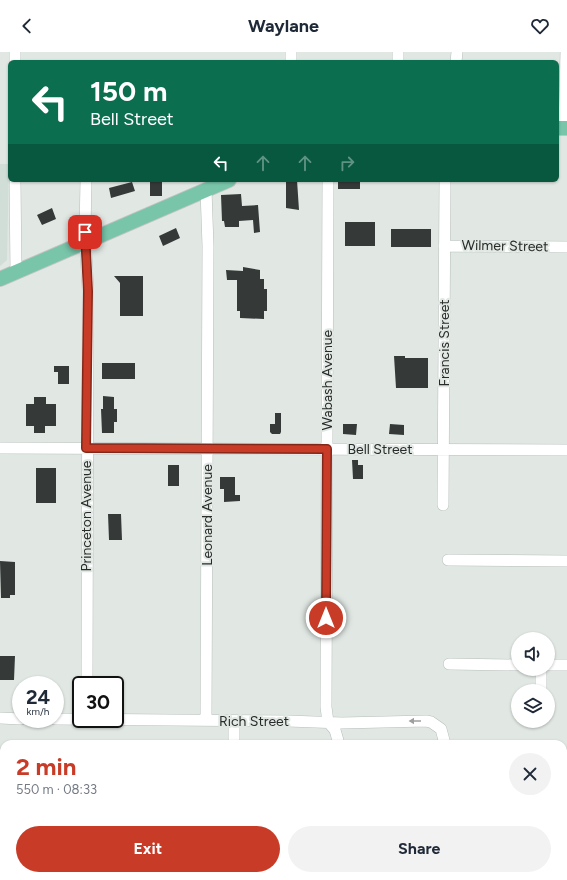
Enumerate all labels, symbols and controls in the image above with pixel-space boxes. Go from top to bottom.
icon: back [16,15,38,37]
text: Waylane [248,15,319,37]
icon: heart [529,15,551,37]
text: 150 m [90,74,167,108]
icon: left [24,76,76,128]
text: Bell Street [90,108,174,130]
icon: left [210,152,232,174]
icon: ahead [252,152,274,174]
icon: ahead [294,152,316,174]
icon: right [336,152,358,174]
pin [68,215,102,249]
icon: arrive [74,221,96,243]
street label: Wilmer Street [461,237,549,255]
street label: Francis Street [436,299,453,387]
street label: Wabash Avenue [319,329,336,430]
street label: Bell Street [347,441,413,458]
street label: Princeton Avenue [78,460,95,572]
street label: Leonard Avenue [199,464,216,566]
position arrow [305,597,347,639]
map controls [511,632,555,728]
button: sound [511,632,555,676]
speed limit sign: 30 [72,676,124,728]
button: layers [511,684,555,728]
text: 24 [26,685,50,709]
text: km/h [27,705,49,718]
street label: Rich Street [219,713,289,730]
one-way arrow [408,718,421,724]
text: 2 min [16,752,76,781]
button: close [509,753,551,795]
text: 550 m · 08:33 [16,782,97,797]
button: Exit [16,826,280,872]
button: Share [288,826,551,872]

